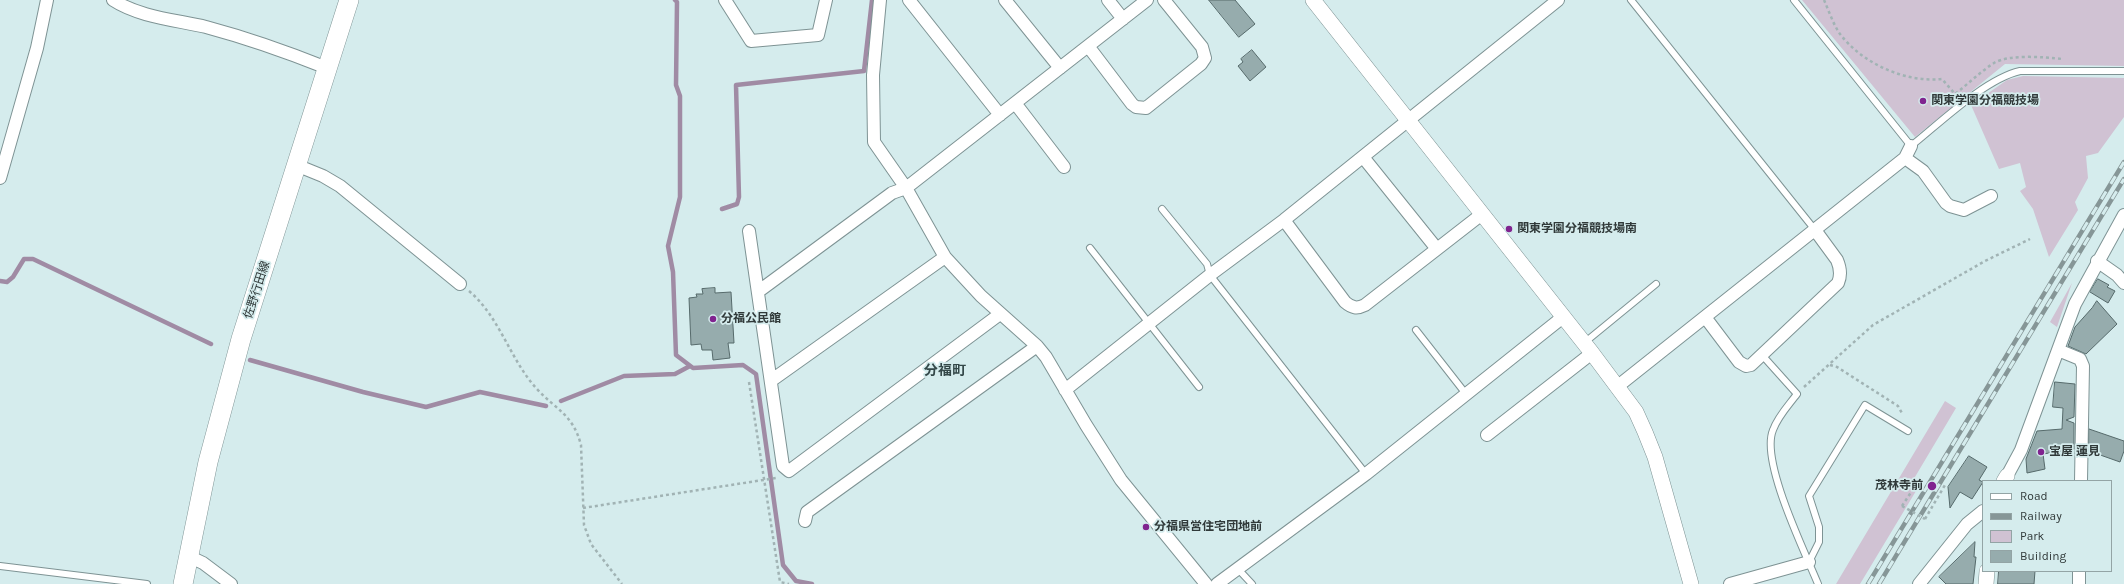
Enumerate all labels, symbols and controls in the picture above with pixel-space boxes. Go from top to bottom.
place label: 関東学園分福競技場 [1931,94,2039,108]
marker: 関東学園分福競技場 [1918,96,1928,106]
place label: 関東学園分福競技場南 [1517,222,1637,236]
marker: 関東学園分福競技場南 [1504,224,1514,234]
street label: 佐野行田線 [241,259,273,321]
place label: 分福公民館 [721,312,781,326]
marker: 分福公民館 [708,314,718,324]
district label: 分福町 [924,363,966,379]
place label: 宝屋 蓮見 [2049,445,2100,459]
marker: 宝屋 蓮見 [2036,447,2046,457]
place label: 茂林寺前 [1875,479,1923,493]
marker: 茂林寺前 [1926,480,1938,492]
legend [1982,480,2112,572]
text: Road [2020,489,2048,503]
text: Railway [2020,509,2062,523]
place label: 分福県営住宅団地前 [1154,520,1262,534]
marker: 分福県営住宅団地前 [1141,522,1151,532]
text: Park [2020,529,2044,543]
text: Building [2020,549,2066,563]

